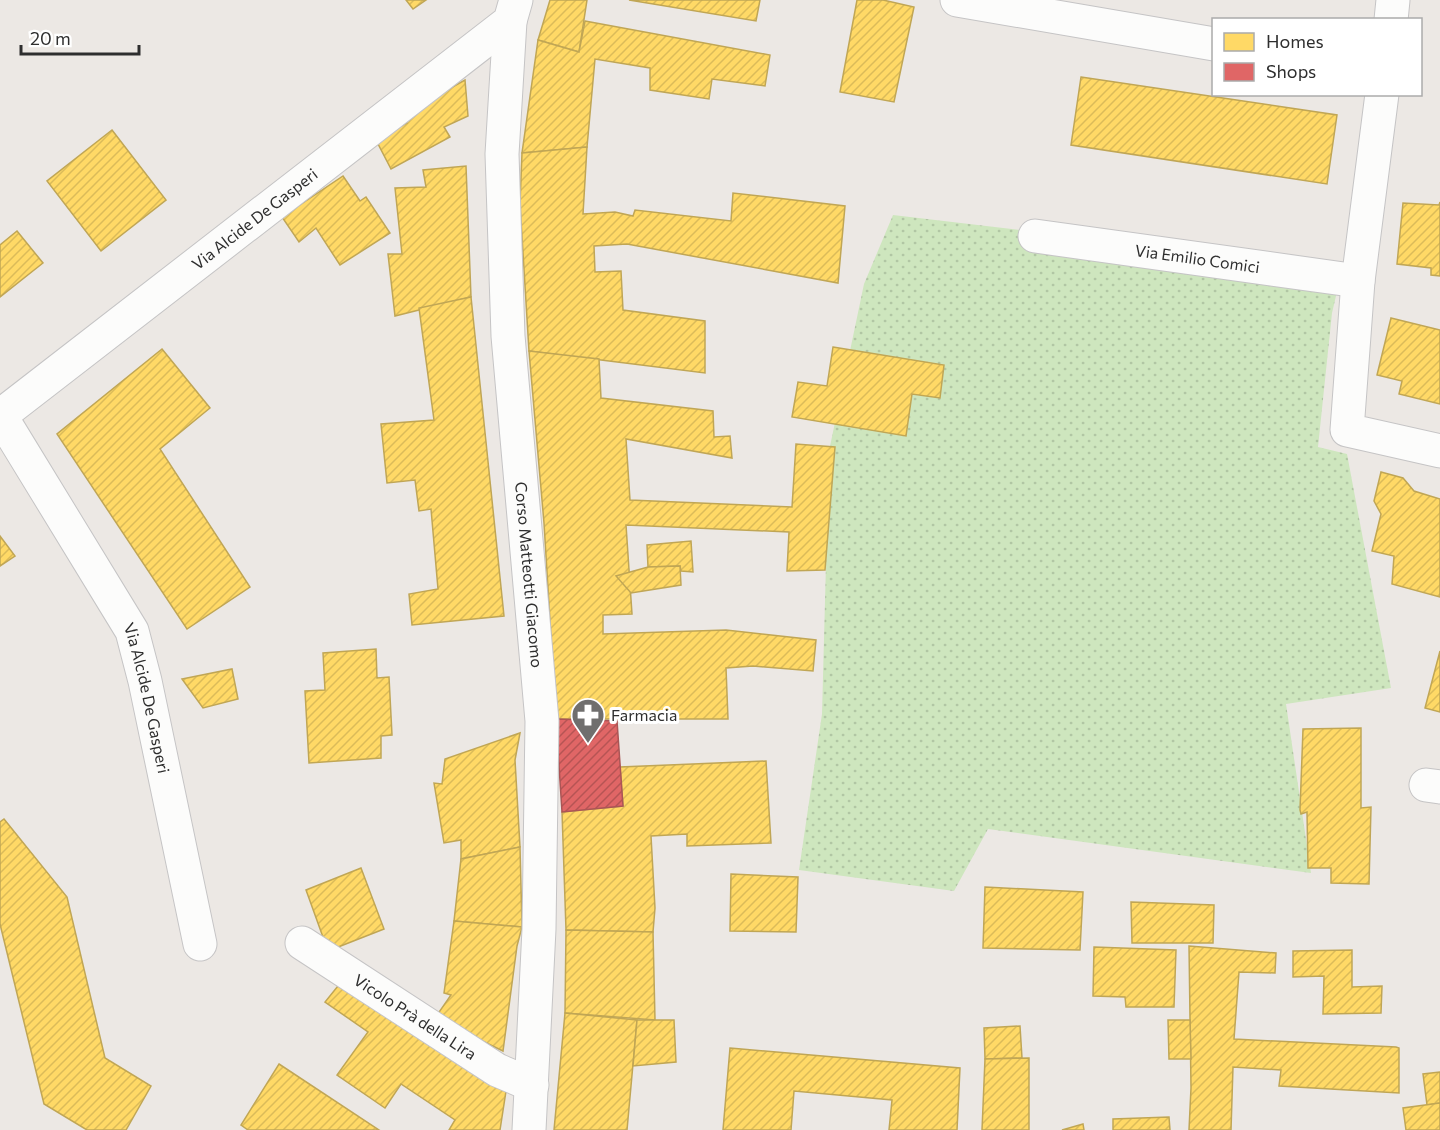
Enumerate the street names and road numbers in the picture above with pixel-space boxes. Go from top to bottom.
street label: Via Alcide De Gasperi [188,164,321,273]
street label: Via Emilio Comici [1134,240,1261,276]
street label: Corso Matteotti Giacomo [512,481,547,668]
street label: Via Alcide De Gasperi [120,619,174,775]
street label: Vicolo Prà della Lira [351,969,480,1063]

